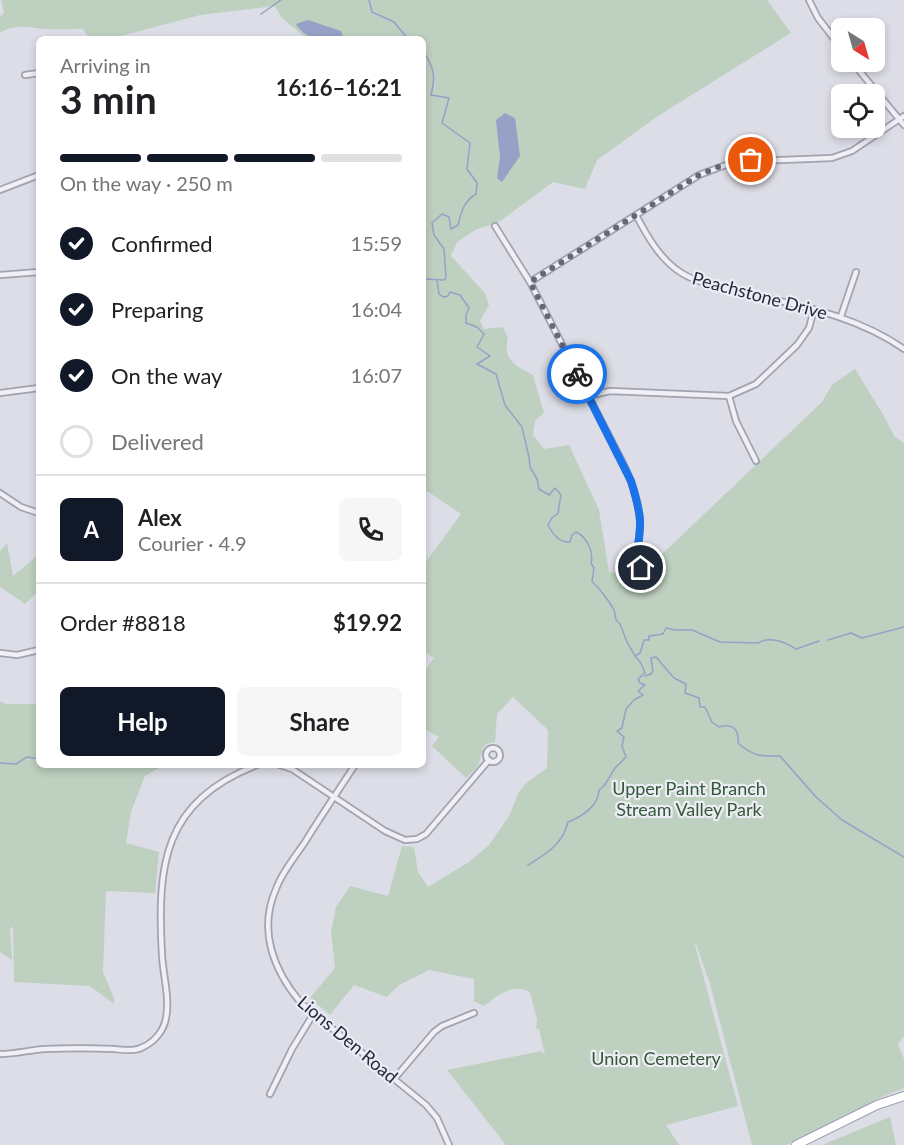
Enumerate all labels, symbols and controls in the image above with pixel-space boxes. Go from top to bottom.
north arrow [831,18,885,72]
map controls [831,18,885,138]
text: Arriving in [60,53,151,77]
text: 16:16–16:21 [276,74,402,101]
text: 3 min [60,76,157,122]
button: locate [831,84,885,138]
pin [725,134,776,185]
icon: bag [734,143,767,176]
text: On the way · 250 m [60,171,233,195]
icon: check [60,227,93,260]
text: Confirmed [111,230,213,257]
text: 15:59 [351,231,402,255]
street label: Peachstone Drive [690,266,830,324]
icon: check [60,293,93,326]
text: Preparing [111,296,203,323]
text: 16:04 [351,297,402,321]
courier [547,344,607,404]
icon: bike [561,358,594,391]
icon: check [60,359,93,392]
text: On the way [111,362,222,389]
text: 16:07 [351,363,402,387]
text: Delivered [111,428,204,455]
button: phone [339,498,402,561]
text: Alex [138,504,182,531]
text: A [84,516,99,543]
text: Courier · 4.9 [138,531,247,555]
pin [615,542,666,593]
icon: home [624,551,657,584]
text: Order #8818 [60,609,186,636]
text: $19.92 [333,609,402,636]
button: Help [60,687,225,756]
button: Share [237,687,402,756]
park label: Upper Paint Branch Stream Valley Park [612,777,766,820]
street label: Lions Den Road [293,991,403,1087]
park label: Union Cemetery [591,1047,721,1069]

